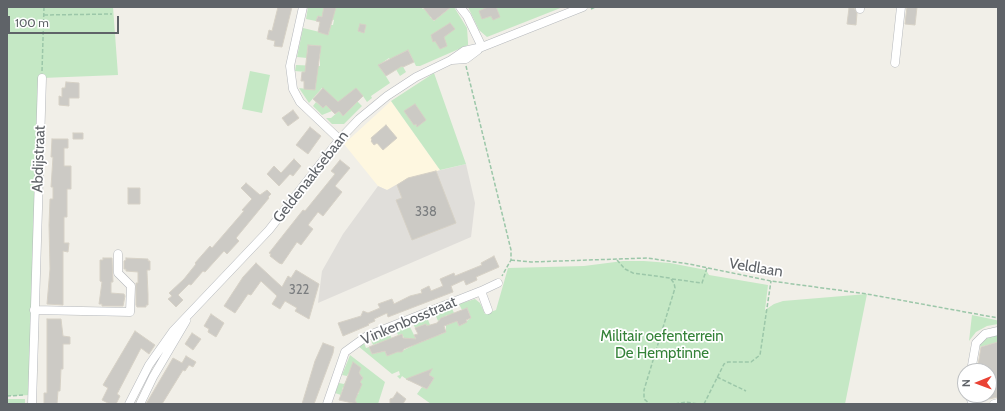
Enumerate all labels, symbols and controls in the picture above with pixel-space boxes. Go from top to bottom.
scale bar [10,8,121,34]
text: 100 m [15,15,49,30]
street label: Abdijstraat [29,125,49,193]
street label: Geldenaaksebaan [270,127,352,227]
house number: 338 [415,204,437,220]
street label: Veldlaan [728,255,784,281]
house number: 322 [289,282,309,298]
street label: Vinkenbosstraat [359,293,459,349]
park label: Militair oefenterrein De Hemptinne [600,328,724,363]
north arrow [957,363,997,403]
text: N [959,379,973,387]

